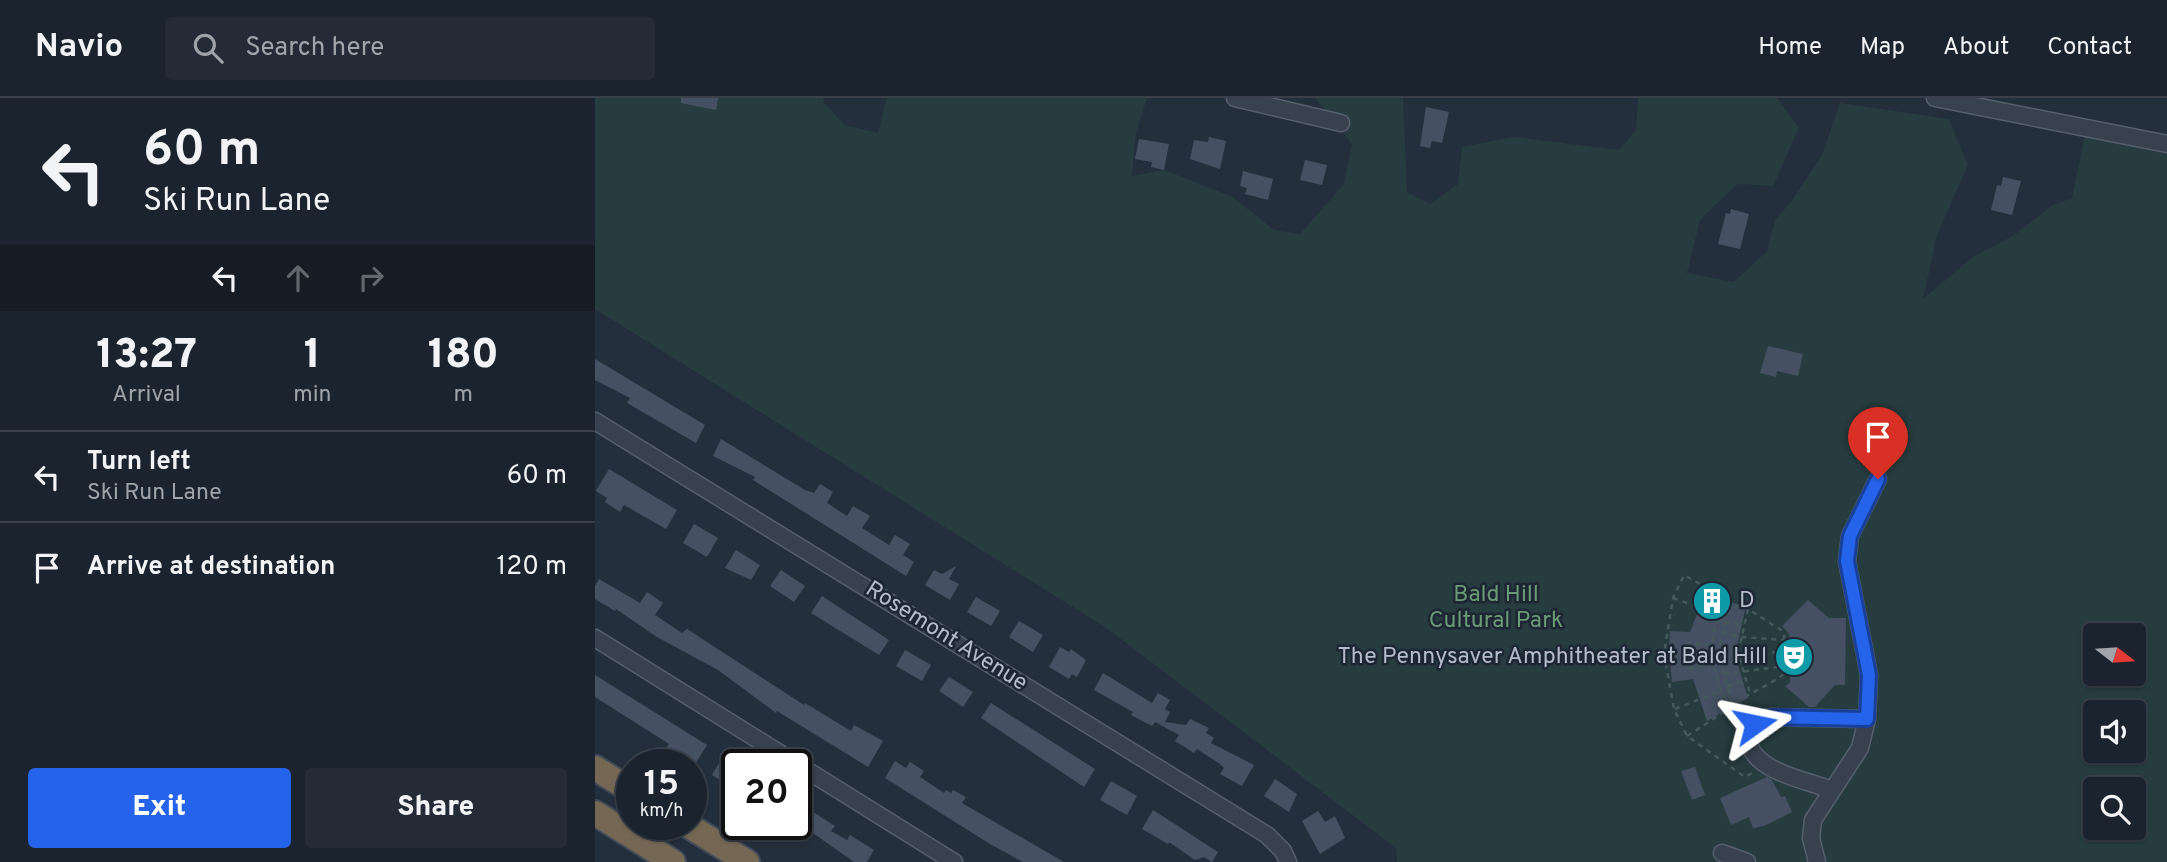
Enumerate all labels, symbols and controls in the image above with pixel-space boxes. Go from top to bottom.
search box [165,17,655,80]
text: Navio [35,27,123,69]
icon: search [189,29,227,67]
text: Search here [245,32,384,65]
text: Home [1758,33,1822,63]
text: Map [1860,33,1905,63]
text: About [1943,33,2009,63]
text: Contact [2047,33,2132,63]
text: 60 m [143,121,261,183]
icon: left [28,126,119,217]
text: Ski Run Lane [143,182,330,222]
icon: left [206,259,244,297]
icon: ahead [279,259,317,297]
icon: right [352,259,390,297]
text: 13:27 [96,330,197,383]
text: 1 [304,330,321,383]
text: 180 [428,330,499,383]
text: Arrival [112,381,181,410]
text: min [293,381,332,410]
text: m [454,381,473,410]
pin [1848,407,1908,479]
icon: arrive [1859,418,1897,456]
text: Turn left [87,446,191,479]
icon: left [28,458,66,496]
text: 60 m [507,460,567,493]
text: Ski Run Lane [87,479,222,508]
icon: arrive [28,549,66,587]
text: Arrive at destination [87,551,335,584]
text: 120 m [497,551,567,584]
street label: Rosemont Avenue [860,575,1032,699]
building icon: D [1691,580,1733,622]
park label: Bald Hill Cultural Park [1429,581,1563,636]
place label: D [1739,587,1755,616]
north arrow [2083,623,2145,686]
map controls [2083,623,2146,840]
theatre icon: The Pennysaver Amphitheater at Bald Hill [1773,636,1815,678]
place label: The Pennysaver Amphitheater at Bald Hill [1337,643,1767,672]
position arrow [1718,687,1792,761]
button: sound [2083,700,2146,763]
speed limit sign: 20 [721,749,812,840]
text: 15 [644,763,679,807]
button: Exit [28,768,291,848]
button: Share [305,768,567,848]
button: search [2083,777,2146,840]
text: km/h [640,800,683,823]

